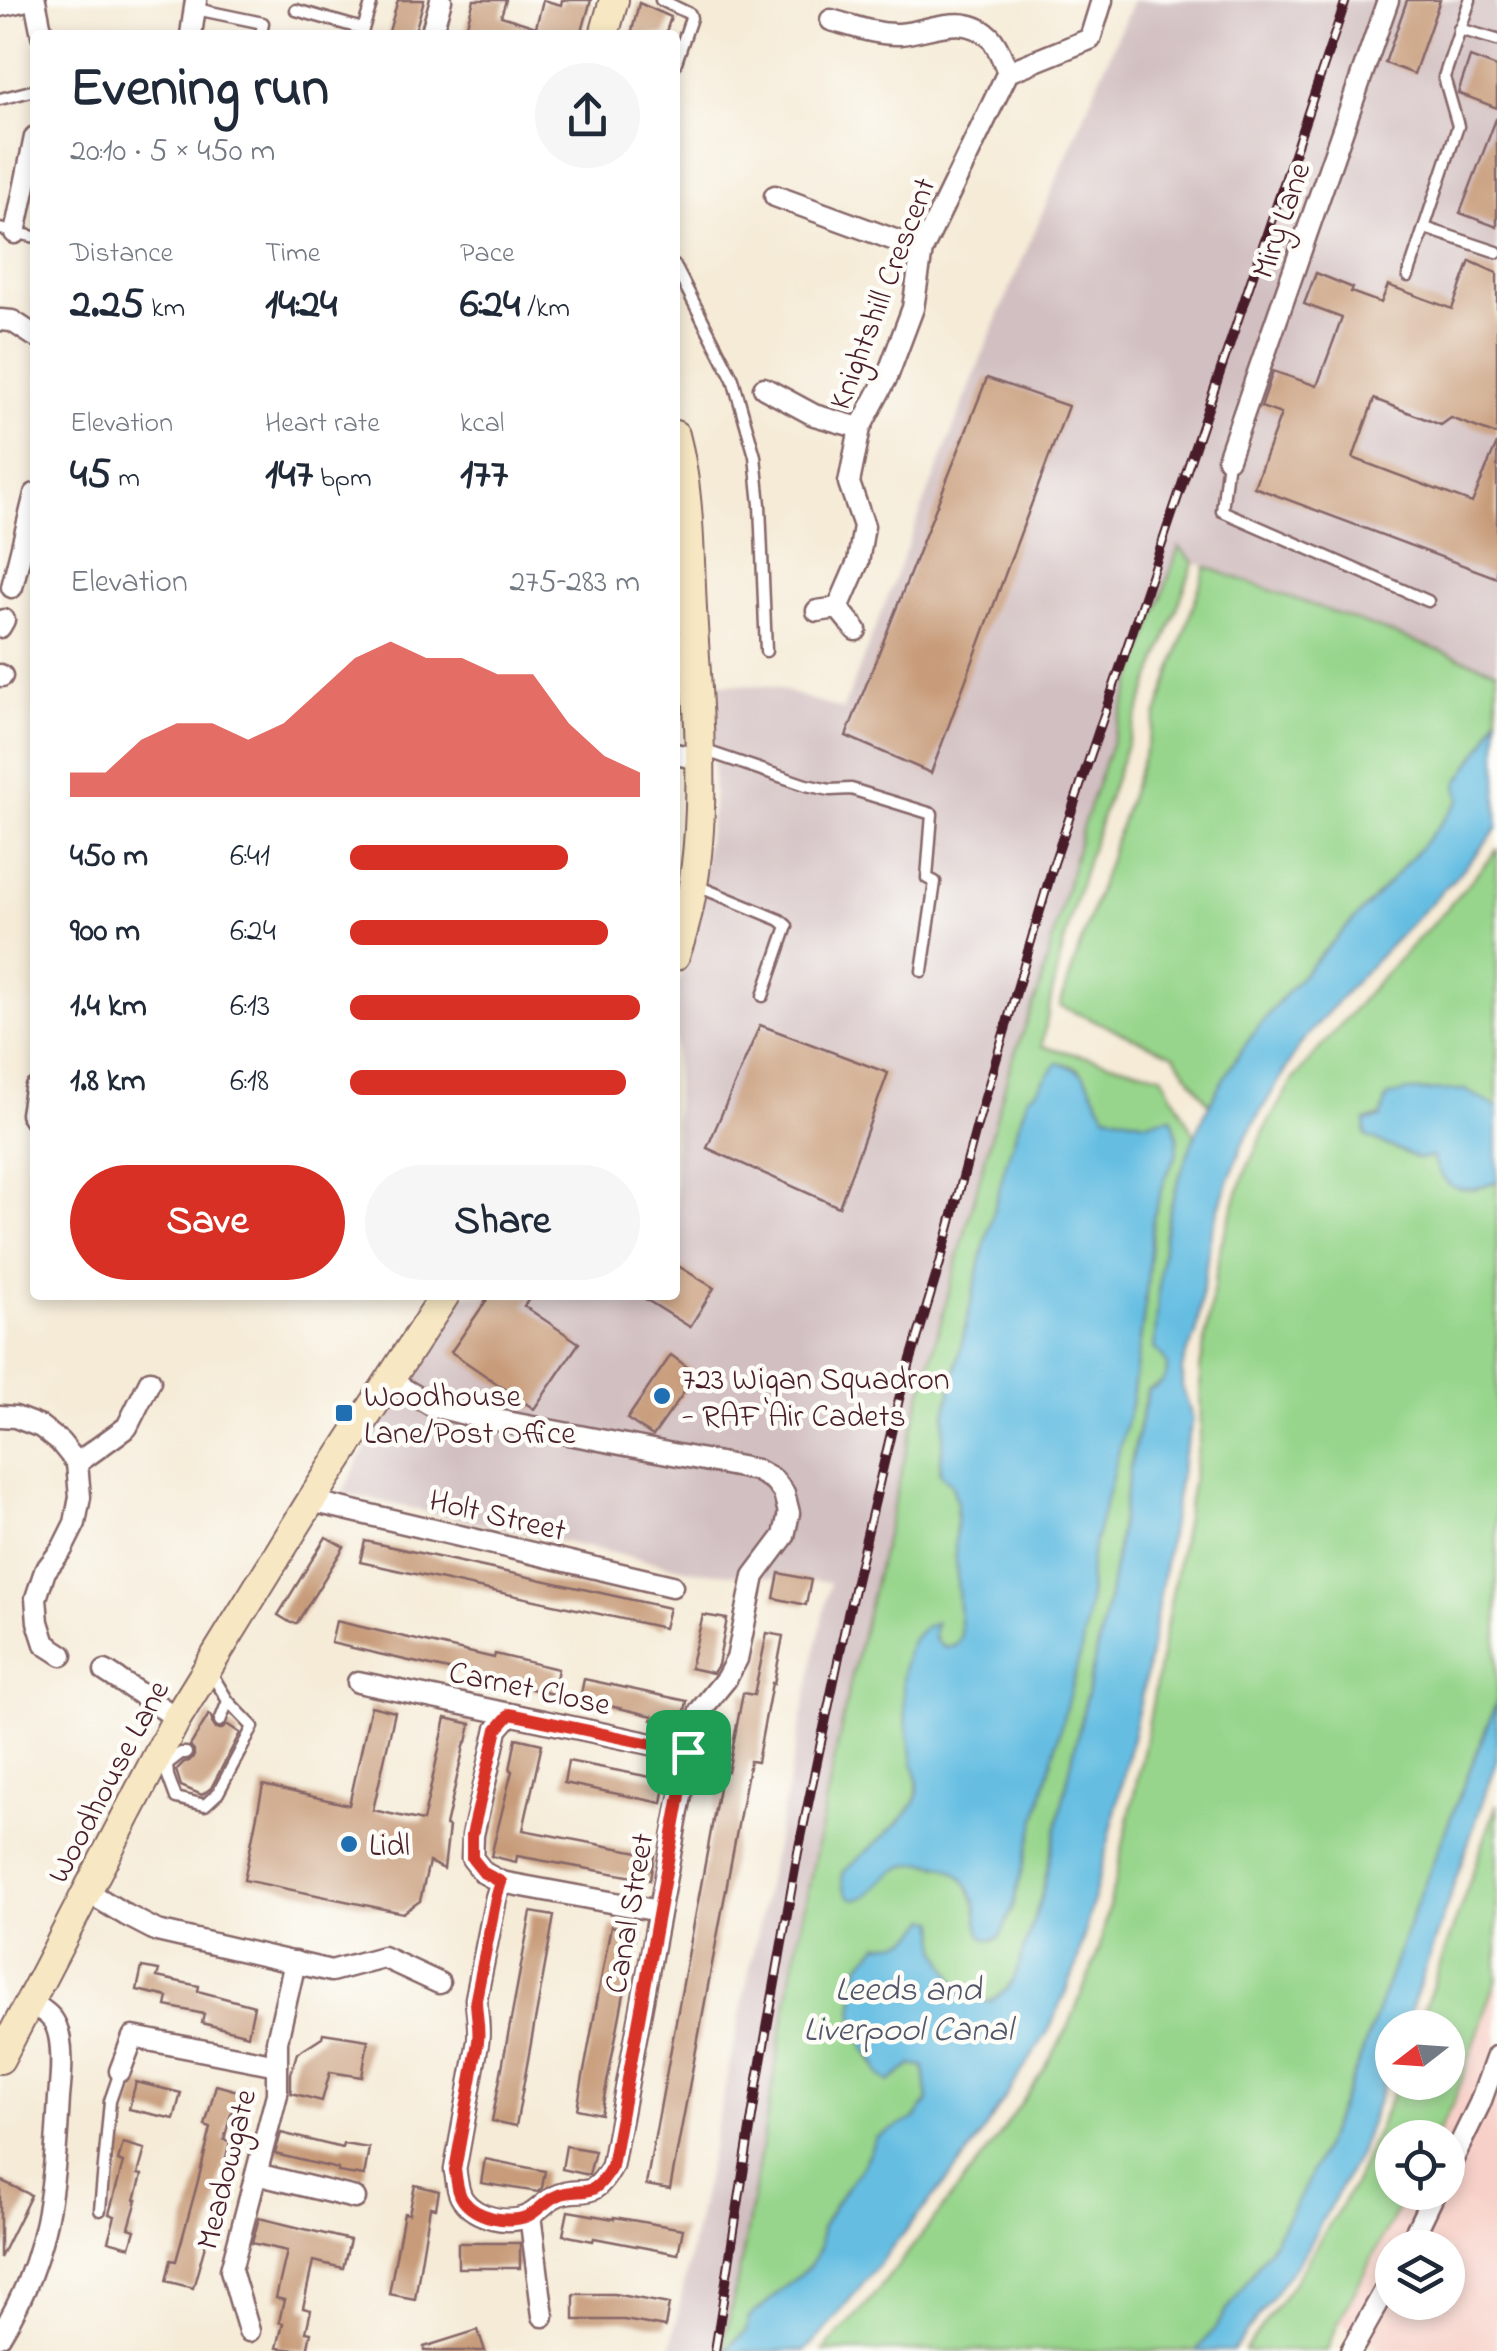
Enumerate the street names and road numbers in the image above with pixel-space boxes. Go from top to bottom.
street label: Miry Lane [1242,156,1325,286]
street label: Knightshill Crescent [818,171,950,417]
street label: Holt Street [424,1479,570,1556]
street label: Carnet Close [444,1650,615,1731]
street label: Woodhouse Lane [37,1672,184,1893]
street label: Canal Street [594,1830,669,1997]
street label: Meadowgate [186,2084,271,2255]

